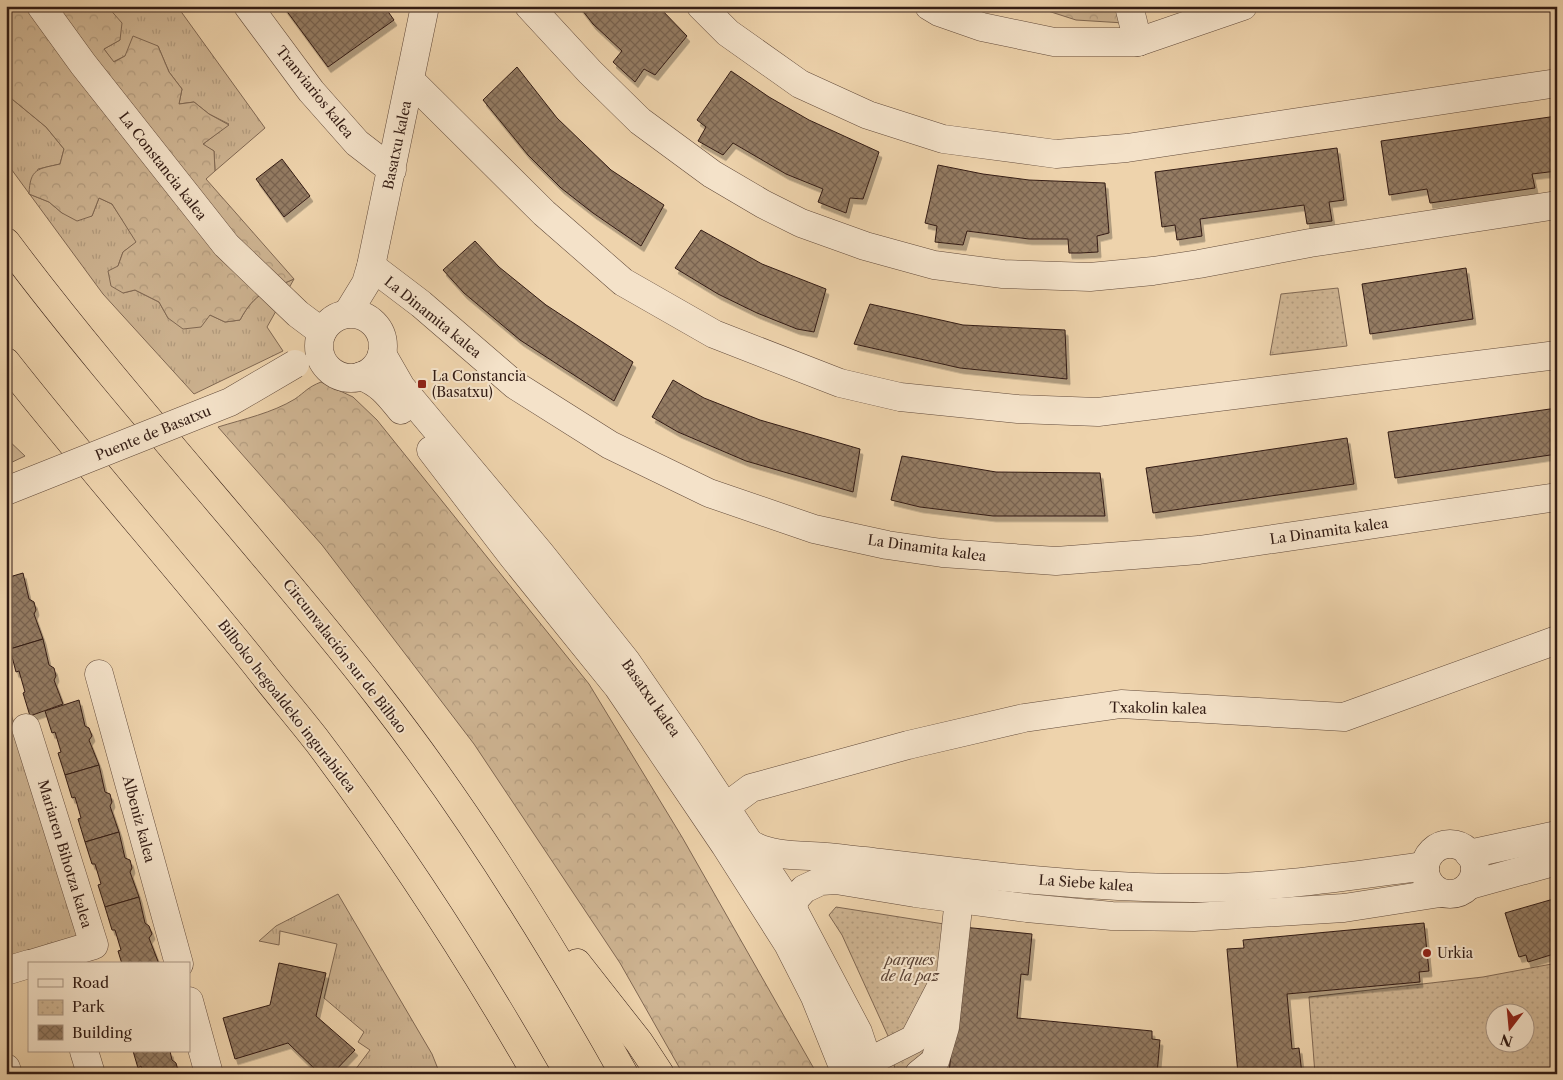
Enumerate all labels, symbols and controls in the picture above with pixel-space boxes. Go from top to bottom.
street label: Tranviarios kalea [272,42,358,142]
street label: Basatxu kalea [379,98,415,191]
street label: La Constancia kalea [115,108,211,224]
street label: La Dinamita kalea [381,272,486,362]
place label: La Constancia (Basatxu) [432,367,527,401]
marker: La Constancia (Basatxu) [416,378,428,390]
street label: Puente de Basatxu [92,401,214,464]
street label: La Dinamita kalea [1269,514,1390,548]
street label: La Dinamita kalea [867,531,988,565]
street label: Circunvalación sur de Bilbao [279,575,411,737]
street label: Bilboko hegoaldeko ingurabidea [214,616,360,796]
street label: Basatxu kalea [618,656,685,741]
street label: Txakolin kalea [1109,698,1207,718]
street label: Albeniz kalea [118,773,159,865]
street label: Mariaren Bihotza kalea [34,778,96,931]
street label: La Siebe kalea [1038,871,1135,895]
place label: Urkia [1437,944,1474,962]
marker: Urkia [1421,947,1433,959]
park label: parques de la paz [881,951,941,985]
legend [28,962,190,1052]
text: Road [72,973,109,992]
text: Park [72,997,106,1016]
north arrow [1486,1002,1536,1052]
text: Building [72,1023,132,1042]
text: N [1498,1030,1515,1051]

